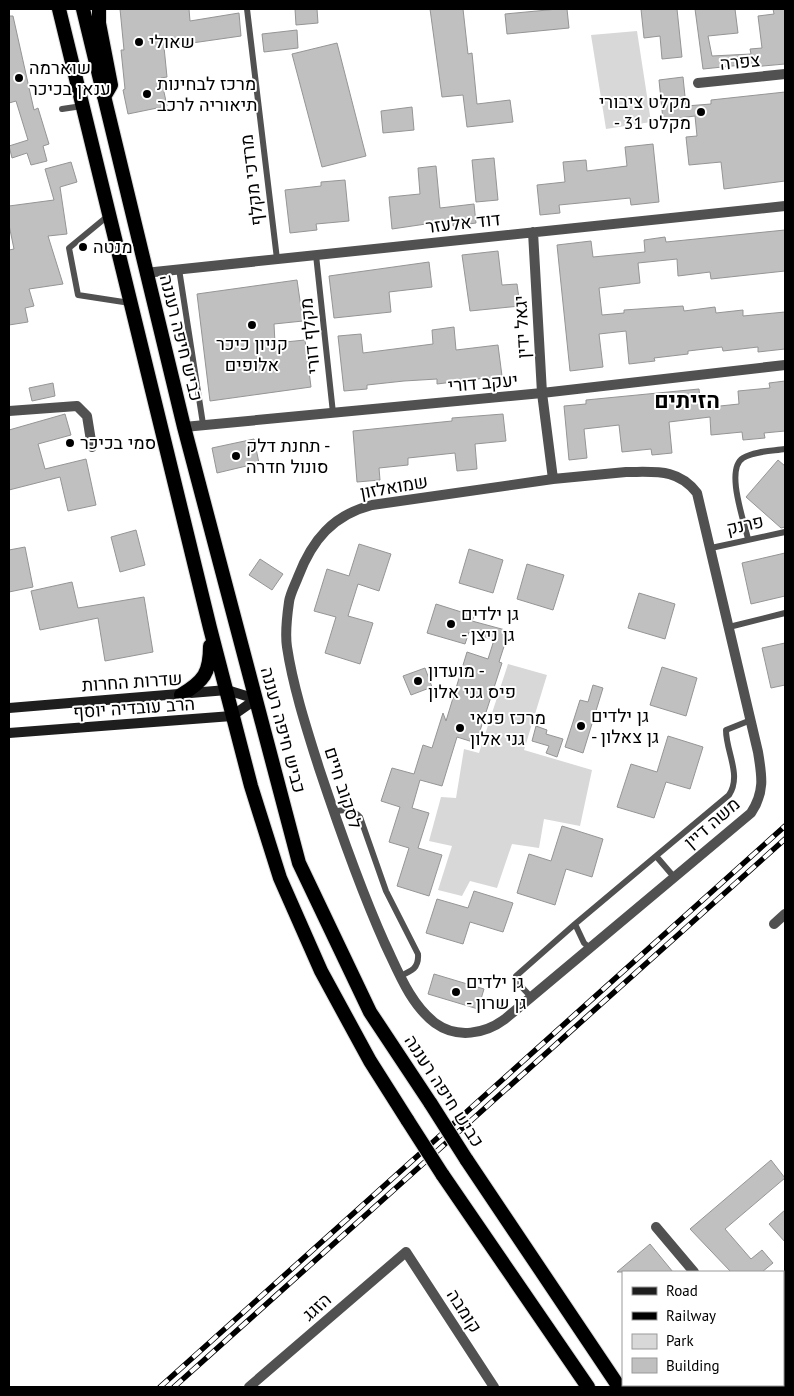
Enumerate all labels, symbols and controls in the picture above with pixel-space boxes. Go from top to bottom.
place label: שאולי [149,30,195,53]
marker: שאולי [133,36,145,48]
street label: צפרה [719,48,761,75]
place label: שוארמה ענאן בכיכר [29,56,111,100]
marker: שוארמה ענאן בכיכר [13,72,25,84]
place label: מרכז לבחינות תיאוריה לרכב [157,72,257,116]
marker: מרכז לבחינות תיאוריה לרכב [141,88,153,100]
place label: מקלט ציבורי - מקלט 31 [599,90,691,134]
marker: מקלט ציבורי - מקלט 31 [695,106,707,118]
street label: מרדכי מקלף [234,133,269,227]
street label: דוד אלעזר [424,207,502,238]
place label: מנטה [93,235,133,258]
marker: מנטה [77,241,89,253]
street label: כביש חיפה רעננה [155,272,208,404]
street label: יגאל ידין [508,295,535,359]
street label: מקלף דורי [294,297,325,375]
marker: קניון כיכר אלופים [246,319,258,331]
place label: קניון כיכר אלופים [216,332,288,376]
street label: יעקב דורי [447,368,519,397]
district label: הזיתים [654,386,720,414]
place label: סמי בכיכר [80,431,156,454]
place label: תחנת דלק - סונול חדרה [246,434,330,478]
marker: סמי בכיכר [64,437,76,449]
marker: תחנת דלק - סונול חדרה [230,450,242,462]
street label: שמואלזון [358,469,430,504]
street label: פרנק [724,509,766,540]
place label: גן ילדים - גן ניצן [461,602,519,646]
marker: גן ילדים - גן ניצן [445,618,457,630]
place label: מועדון - פיס גני אלון [428,659,516,703]
street label: כביש חיפה רעננה [256,664,311,795]
street label: שדרות החרות [81,667,183,696]
marker: מועדון - פיס גני אלון [412,675,424,687]
street label: הרב עובדיה יוסף [72,692,196,723]
place label: גן ילדים - גן צאלון [591,704,659,748]
place label: מרכז פנאי גני אלון [470,706,546,750]
marker: גן ילדים - גן צאלון [575,720,587,732]
marker: מרכז פנאי גני אלון [454,722,466,734]
street label: לסקוב חיים [319,744,368,832]
street label: משה דיין [679,792,744,853]
place label: גן ילדים - גן שרון [466,970,526,1014]
marker: גן ילדים - גן שרון [450,986,462,998]
street label: כביש חיפה רעננה [399,1030,489,1151]
legend [622,1271,784,1386]
text: Road [666,1281,698,1300]
street label: קומבה [442,1284,487,1337]
street label: הזגג [297,1288,336,1325]
text: Railway [666,1306,716,1325]
text: Park [666,1331,694,1350]
text: Building [666,1356,720,1375]

